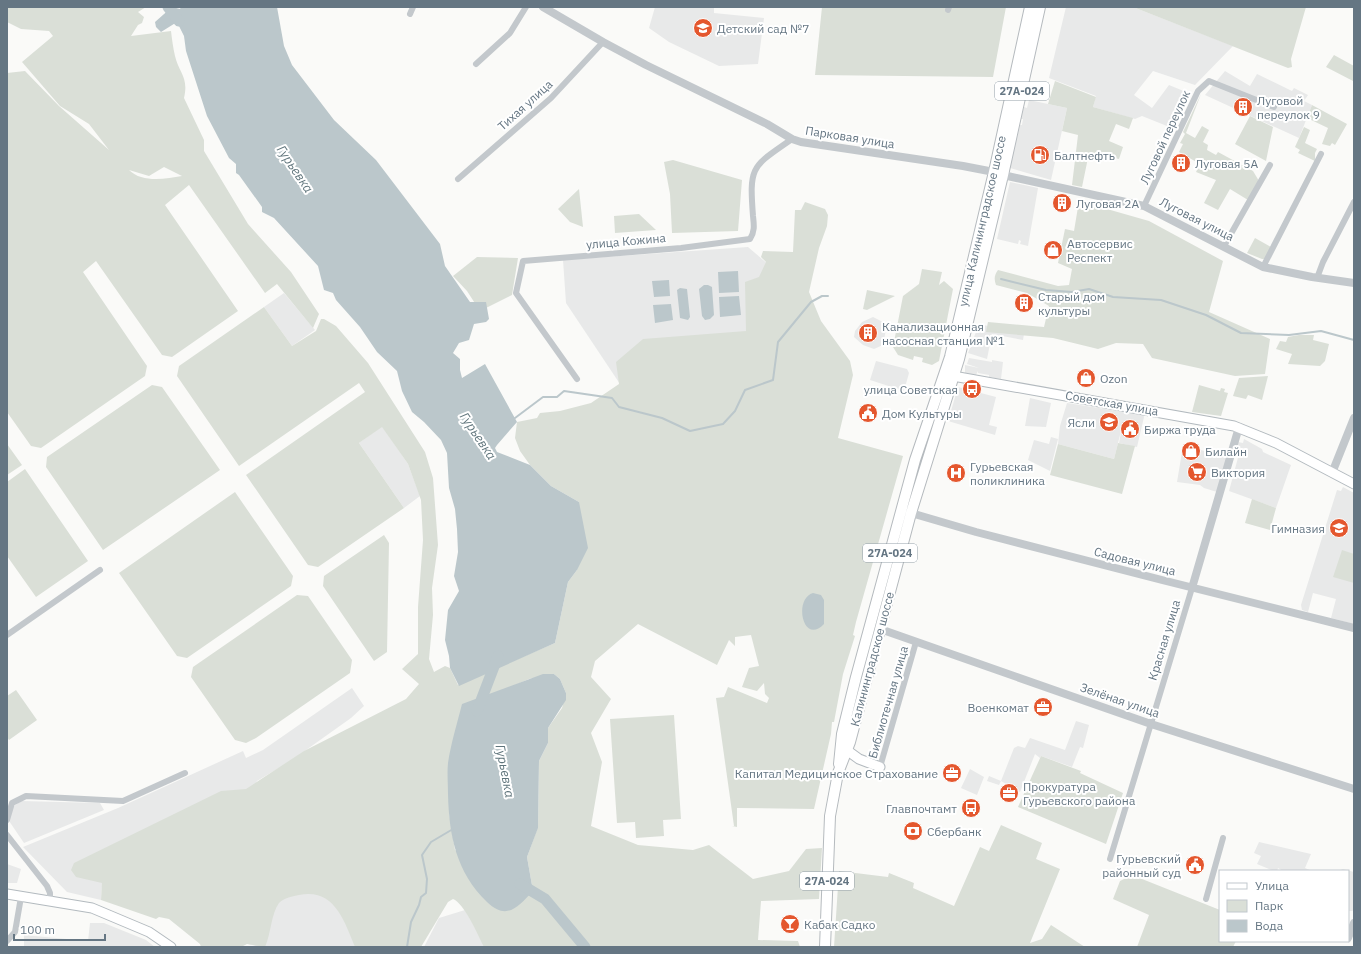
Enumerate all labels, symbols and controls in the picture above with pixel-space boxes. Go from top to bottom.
school or university icon: Детский сад №7 [692,17,714,39]
place label: Детский сад №7 [717,21,809,36]
street label: Тихая улица [495,76,556,133]
road number: 27А-024 [995,82,1049,100]
street label: Луговой переулок [1137,87,1194,186]
place label: Луговой переулок 9 [1257,93,1320,122]
building icon: Луговой переулок 9 [1232,96,1254,118]
street label: Парковая улица [804,123,896,152]
street label: улица Калининградское шоссе [955,134,1009,308]
water label: Гурьевка [273,142,317,196]
fuel station icon: Балтнефть [1029,144,1051,166]
place label: Балтнефть [1054,148,1115,163]
building icon: Луговая 5А [1170,152,1192,174]
place label: Луговая 5А [1195,156,1258,171]
building icon: Луговая 2А [1051,192,1073,214]
street label: Луговая улица [1157,194,1237,244]
place label: Луговая 2А [1076,196,1139,211]
street label: улица Кожина [585,230,667,252]
place label: Автосервис Респект [1067,236,1133,265]
shop icon: Автосервис Респект [1042,239,1064,261]
place label: Старый дом культуры [1038,289,1105,318]
building icon: Старый дом культуры [1013,292,1035,314]
place label: Канализационная насосная станция №1 [882,319,1005,348]
building icon: Канализационная насосная станция №1 [857,322,879,344]
shop icon: Ozon [1075,367,1097,389]
place label: Ozon [1100,371,1127,386]
bus stop icon: улица Советская [961,378,983,400]
place label: улица Советская [864,382,958,397]
street label: Советская улица [1064,387,1160,419]
public building icon: Дом Культуры [857,402,879,424]
place label: Дом Культуры [882,406,962,421]
water label: Гурьевка [456,409,500,463]
school or university icon: Ясли [1098,411,1120,433]
place label: Ясли [1067,415,1095,430]
public building icon: Биржа труда [1119,418,1141,440]
place label: Биржа труда [1144,422,1216,437]
shop icon: Билайн [1180,440,1202,462]
place label: Билайн [1205,444,1247,459]
place label: Гурьевская поликлиника [970,459,1045,488]
supermarket icon: Виктория [1186,461,1208,483]
hospital icon: Гурьевская поликлиника [945,462,967,484]
place label: Виктория [1211,465,1265,480]
school or university icon: Гимназия [1328,517,1350,539]
place label: Гимназия [1271,521,1325,536]
road number: 27А-024 [863,544,917,562]
street label: Садовая улица [1093,544,1178,579]
street label: Калининградское шоссе [847,590,897,728]
street label: Красная улица [1145,597,1184,682]
street label: Библиотечная улица [865,643,911,760]
street label: Зелёная улица [1078,679,1162,721]
office icon: Военкомат [1032,696,1054,718]
place label: Военкомат [967,700,1029,715]
water label: Гурьевка [492,743,518,799]
office icon: Капитал Медицинское Страхование [941,762,963,784]
place label: Капитал Медицинское Страхование [735,766,938,781]
place label: Прокуратура Гурьевского района [1023,779,1136,808]
office icon: Прокуратура Гурьевского района [998,782,1020,804]
bus stop icon: Главпочтамт [960,797,982,819]
place label: Главпочтамт [886,801,957,816]
bank icon: Сбербанк [902,820,924,842]
place label: Сбербанк [927,824,982,839]
place label: Гурьевский районный суд [1102,851,1181,880]
public building icon: Гурьевский районный суд [1184,854,1206,876]
legend [1219,870,1349,942]
road number: 27А-024 [800,872,854,890]
text: Улица [1255,878,1289,893]
text: Парк [1255,898,1284,913]
bar icon: Кабак Садко [779,913,801,935]
scale bar [14,916,105,942]
place label: Кабак Садко [804,917,876,932]
text: Вода [1255,918,1284,933]
text: 100 m [20,922,55,937]

